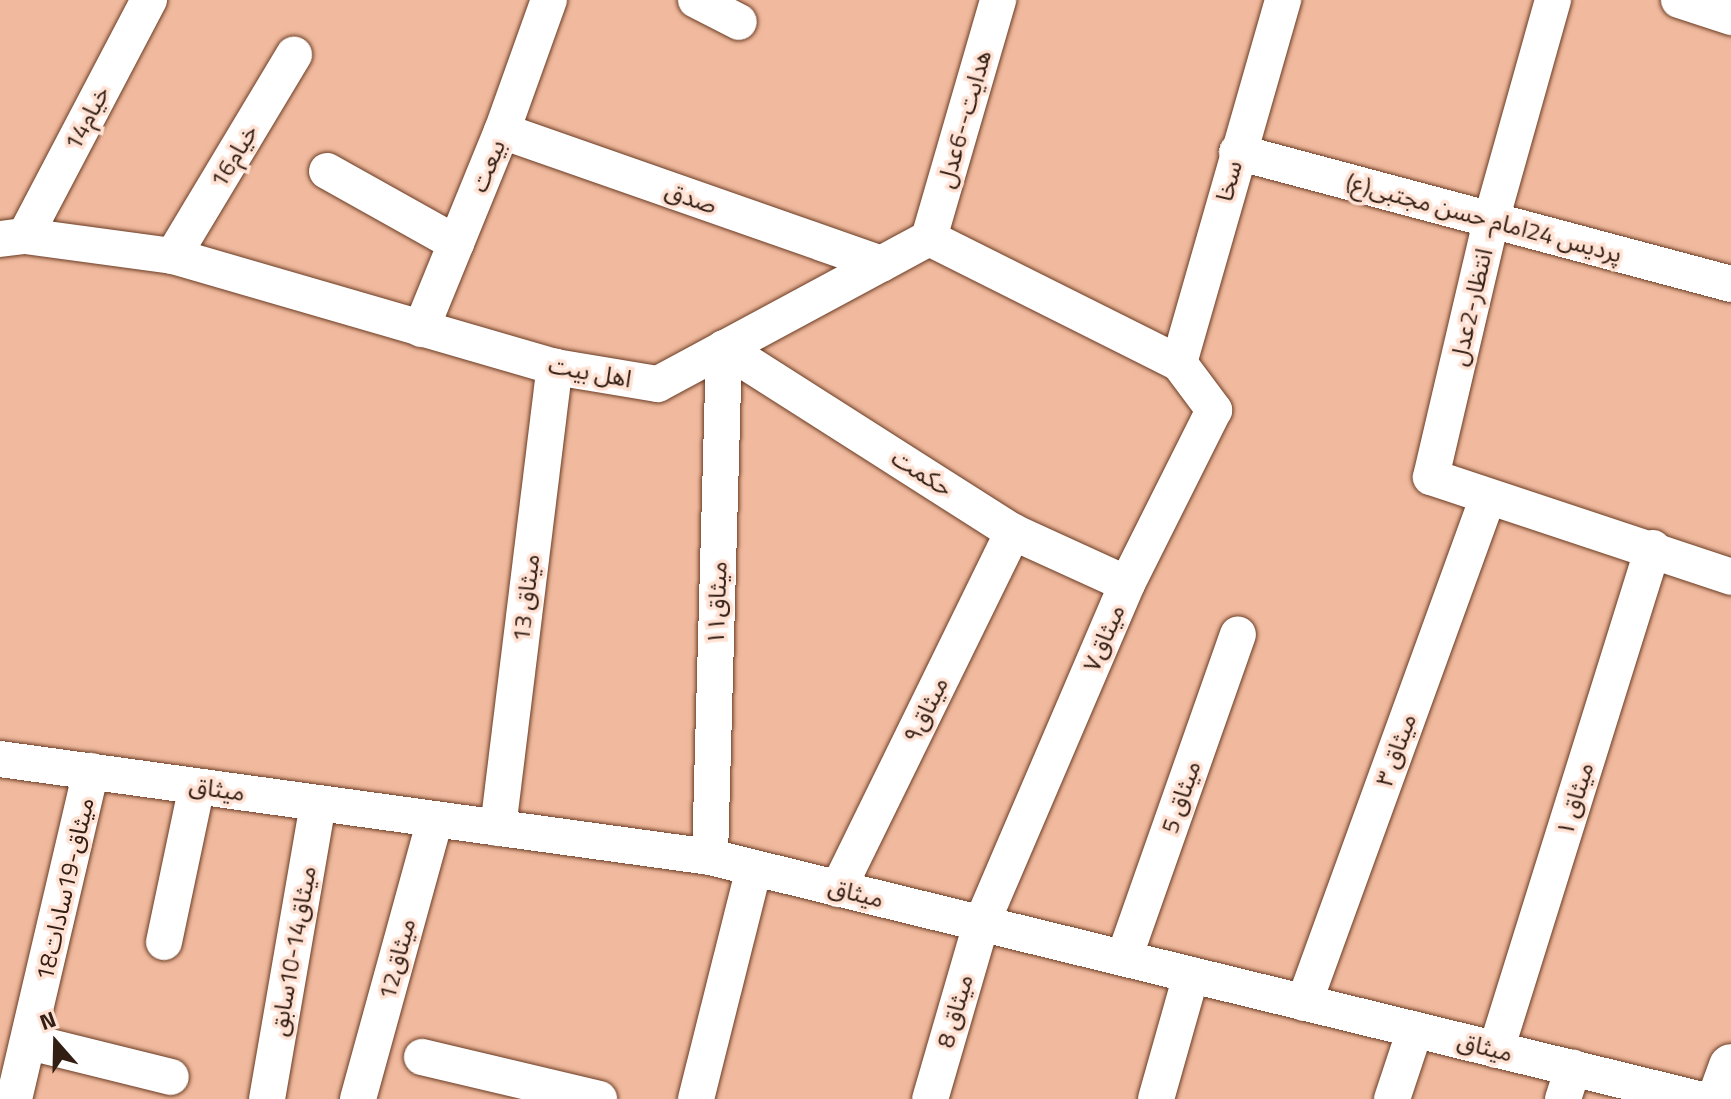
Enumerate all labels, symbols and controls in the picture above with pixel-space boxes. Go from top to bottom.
street label: هدایت--6عدل [931,47,997,191]
street label: 14خیام [58,81,116,155]
street label: 16خیام [204,119,264,193]
street label: بیعت [465,136,511,196]
street label: سخا [1210,157,1248,205]
street label: پردیس 24امام حسن مجتبی(ع) [1343,167,1625,269]
street label: صدق [661,176,721,220]
street label: انتظار-2عدل [1444,246,1498,368]
street label: اهل بیت [546,351,634,393]
street label: حکمت [886,443,958,503]
street label: میثاق 13 [506,552,546,644]
street label: میثاق۱۱ [701,561,733,645]
street label: میثاق۷ [1077,600,1131,676]
street label: میثاق۹ [898,672,954,748]
street label: میثاق ۳ [1370,710,1422,790]
street label: میثاق 5 [1155,757,1207,837]
street label: میثاق ۱ [1550,759,1600,839]
street label: میثاق [187,771,247,807]
street label: 18میثاق-19سادات [30,795,100,983]
street label: میثاق14-10سابق [264,864,322,1038]
street label: میثاق [825,872,887,914]
street label: 12میثاق [372,915,422,1003]
street label: میثاق 8 [931,971,979,1051]
text: N [35,1002,61,1039]
north arrow [16,1003,96,1083]
street label: میثاق [1454,1026,1516,1068]

